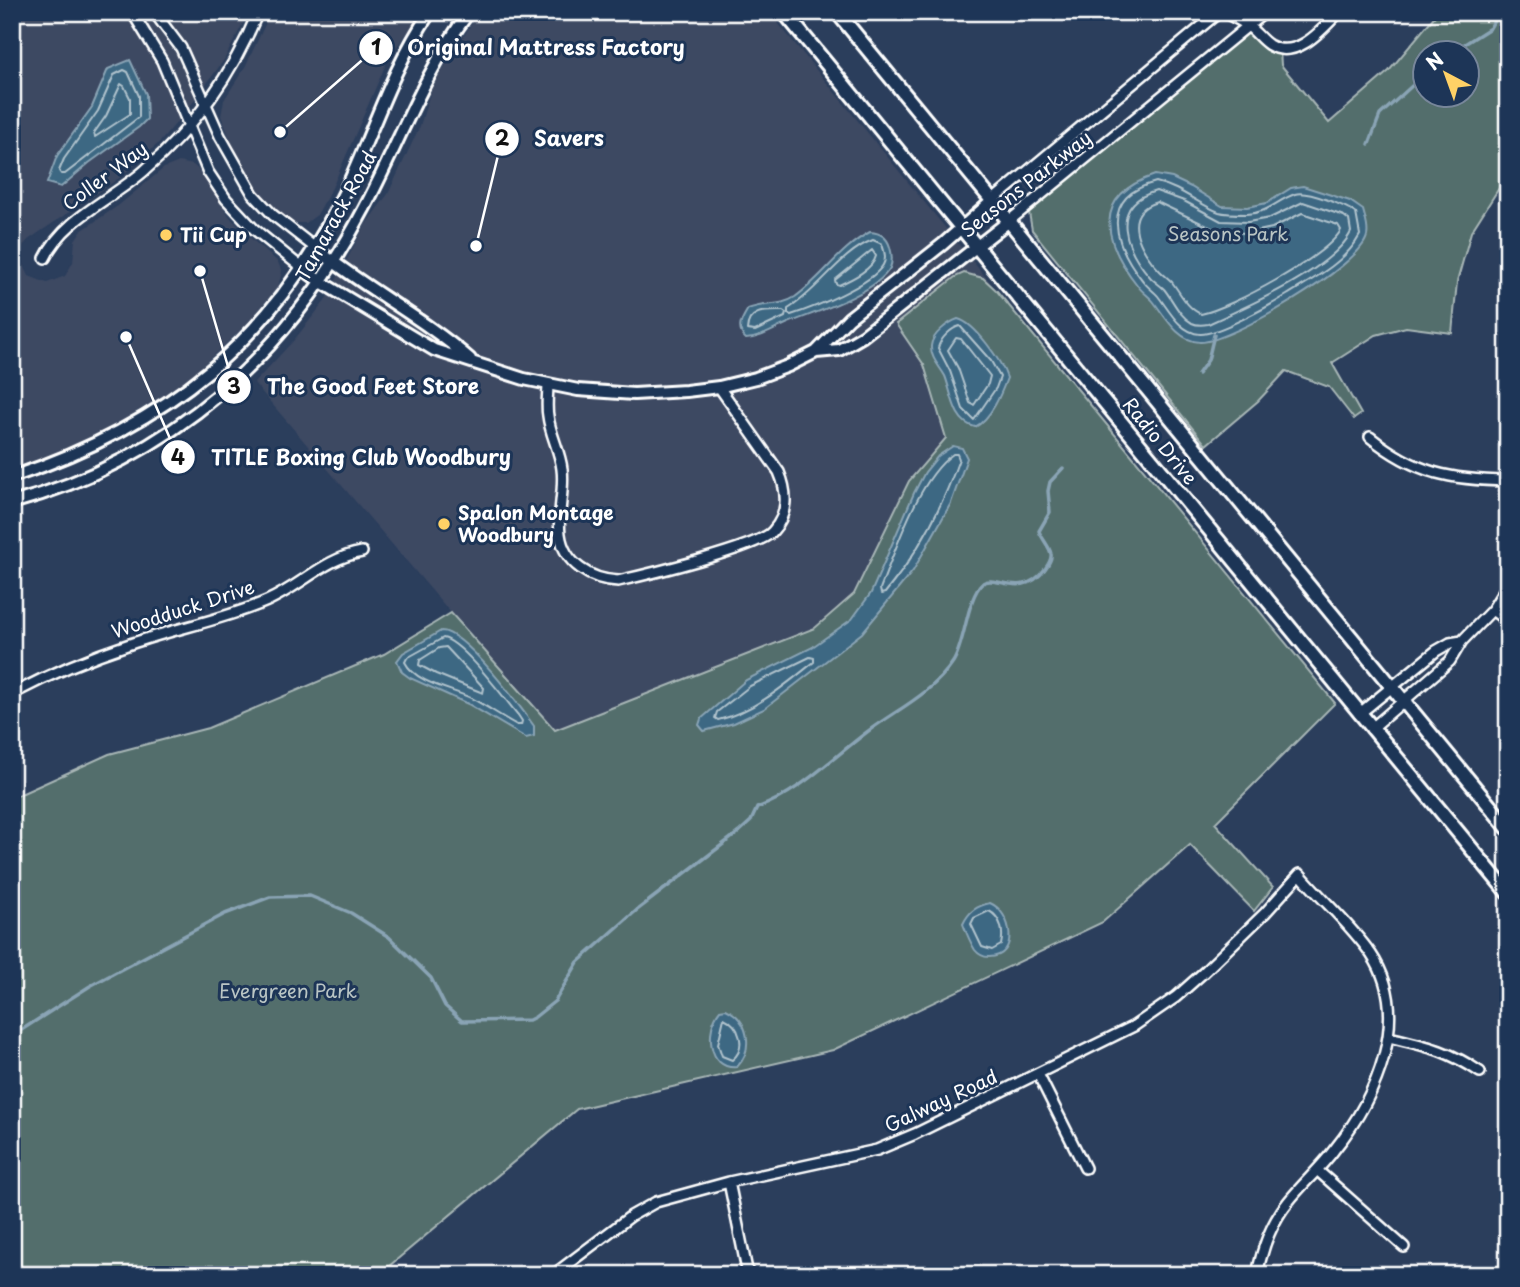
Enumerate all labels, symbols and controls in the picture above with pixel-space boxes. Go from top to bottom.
callout: Original Mattress Factory [358,27,698,69]
text: 1 [371,30,381,62]
text: Original Mattress Factory [407,30,685,62]
north arrow [1412,38,1482,108]
text: N [1419,45,1449,76]
callout: Savers [485,118,618,160]
text: 2 [495,121,510,153]
text: Savers [534,121,604,153]
street label: Seasons Parkway [954,123,1097,243]
street label: Coller Way [56,134,153,217]
street label: Tamarack Road [288,145,382,286]
park label: Seasons Park [1167,219,1289,247]
place label: Tii Cup [180,220,247,248]
marker: Tii Cup [158,227,174,243]
callout: The Good Feet Store [216,366,495,408]
text: 3 [227,369,241,401]
text: The Good Feet Store [267,369,479,401]
street label: Radio Drive [1117,391,1205,490]
callout: TITLE Boxing Club Woodbury [160,436,527,478]
text: 4 [171,440,185,472]
text: TITLE Boxing Club Woodbury [211,440,511,472]
place label: Spalon Montage Woodbury [458,498,613,548]
marker: Spalon Montage Woodbury [436,516,452,532]
street label: Woodduck Drive [108,572,258,644]
park label: Evergreen Park [219,976,357,1004]
street label: Galway Road [880,1062,1002,1138]

